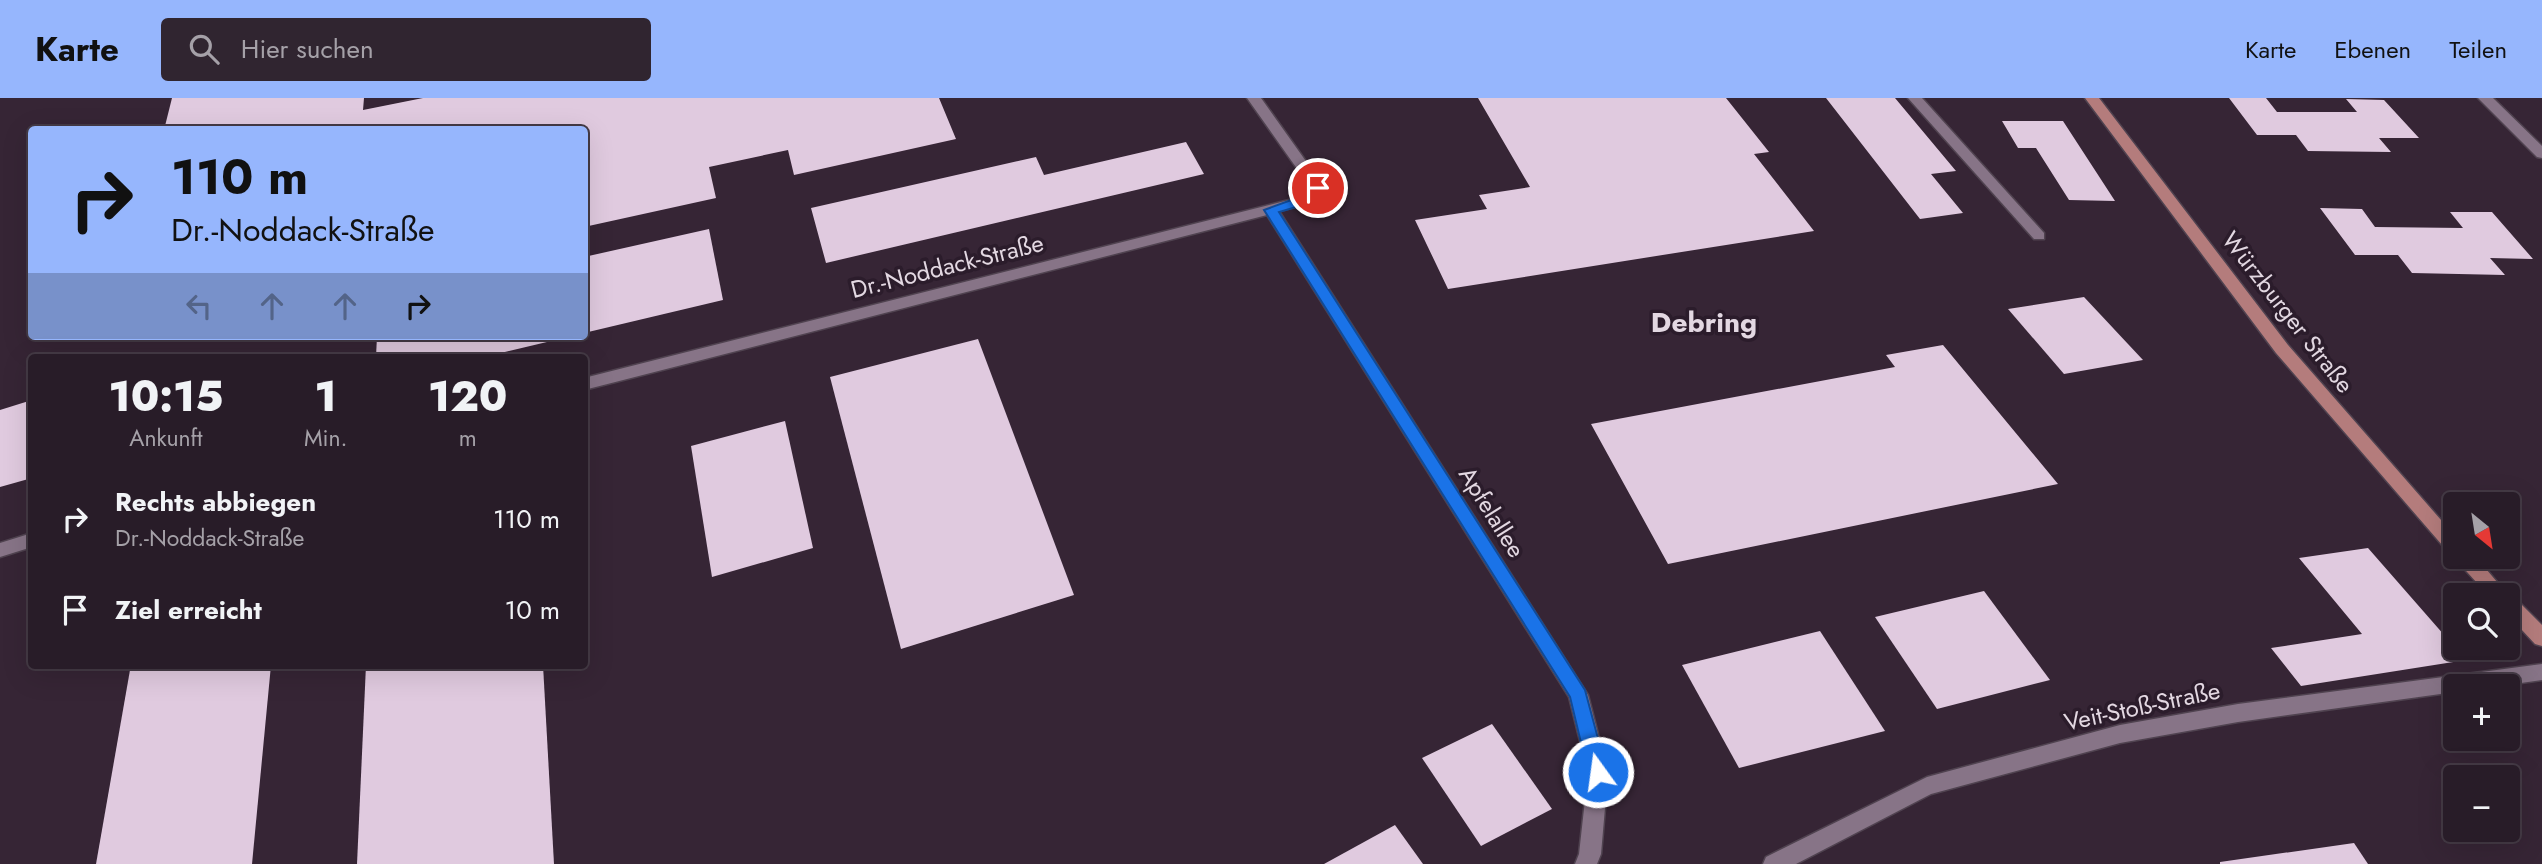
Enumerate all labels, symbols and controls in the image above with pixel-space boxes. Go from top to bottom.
search box [161,18,651,81]
text: Karte [35,26,119,73]
icon: search [185,30,223,68]
text: Hier suchen [241,30,374,68]
text: Karte [2245,32,2296,67]
text: Ebenen [2334,32,2411,67]
text: Teilen [2449,32,2507,67]
text: 110 m [171,142,308,212]
icon: right [56,154,147,245]
pin [1288,158,1348,218]
icon: arrive [1299,169,1337,207]
text: Dr.-Noddack-Straße [171,207,435,253]
street label: Würzburger Straße [2214,224,2362,400]
street label: Dr.-Noddack-Straße [847,225,1047,307]
icon: left [180,287,218,325]
icon: ahead [253,287,291,325]
icon: ahead [326,287,364,325]
icon: right [399,287,437,325]
district label: Debring [1651,302,1757,343]
text: 10:15 [109,366,223,427]
text: 1 [315,366,337,427]
text: 120 [428,366,507,427]
text: Ankunft [129,421,203,455]
text: Min. [304,421,347,455]
text: m [459,421,477,455]
street label: Apfelallee [1450,460,1534,564]
text: Rechts abbiegen [115,483,316,521]
north arrow [2443,492,2520,569]
map controls [2443,492,2520,842]
icon: right [56,500,94,538]
text: 110 m [493,500,560,538]
text: Dr.-Noddack-Straße [115,521,304,555]
button: search [2443,583,2520,660]
icon: arrive [56,591,94,629]
text: Ziel erreicht [115,591,262,629]
text: 10 m [505,591,560,629]
street label: Veit-Stoß-Straße [2061,672,2223,740]
button: + [2443,674,2520,751]
position arrow [1561,735,1635,809]
button: − [2443,765,2520,842]

